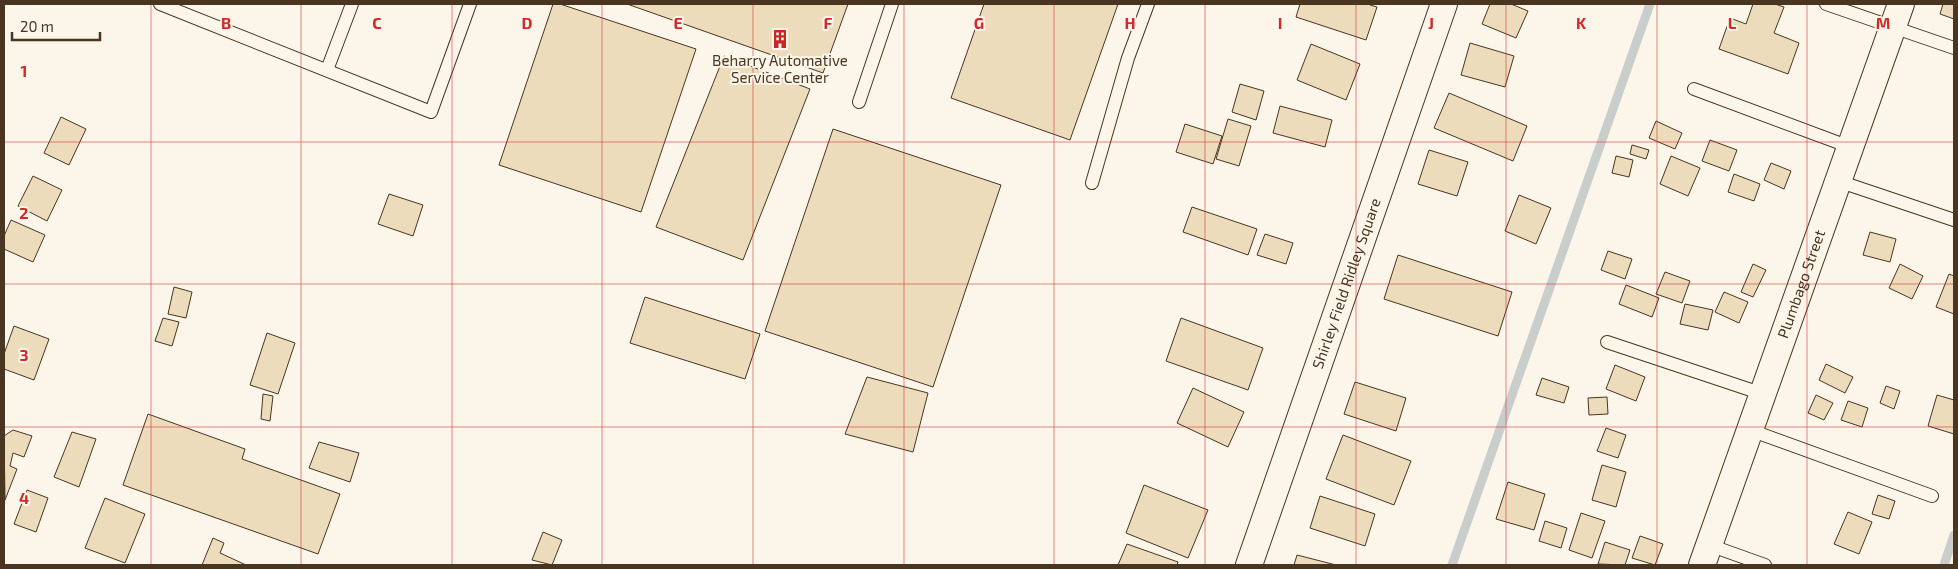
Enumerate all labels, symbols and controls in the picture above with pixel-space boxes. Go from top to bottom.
scale bar [12,10,100,42]
text: B [221,13,231,32]
text: C [372,13,382,32]
text: D [522,13,533,32]
text: E [673,13,683,32]
text: F [824,13,833,32]
text: G [974,13,984,32]
text: H [1124,13,1136,32]
text: I [1278,13,1282,32]
text: J [1428,13,1434,32]
text: K [1576,13,1587,32]
text: L [1728,13,1737,32]
text: M [1876,13,1890,32]
text: 20 m [20,17,54,35]
building icon: Beharry Automative Service Center [769,28,791,50]
place label: Beharry Automative Service Center [712,51,848,86]
text: 1 [21,61,27,80]
street label: Shirley Field Ridley Square [1308,195,1384,371]
text: 2 [19,203,29,222]
street label: Plumbago Street [1773,227,1828,340]
text: 3 [19,345,29,364]
text: 4 [19,488,29,507]

